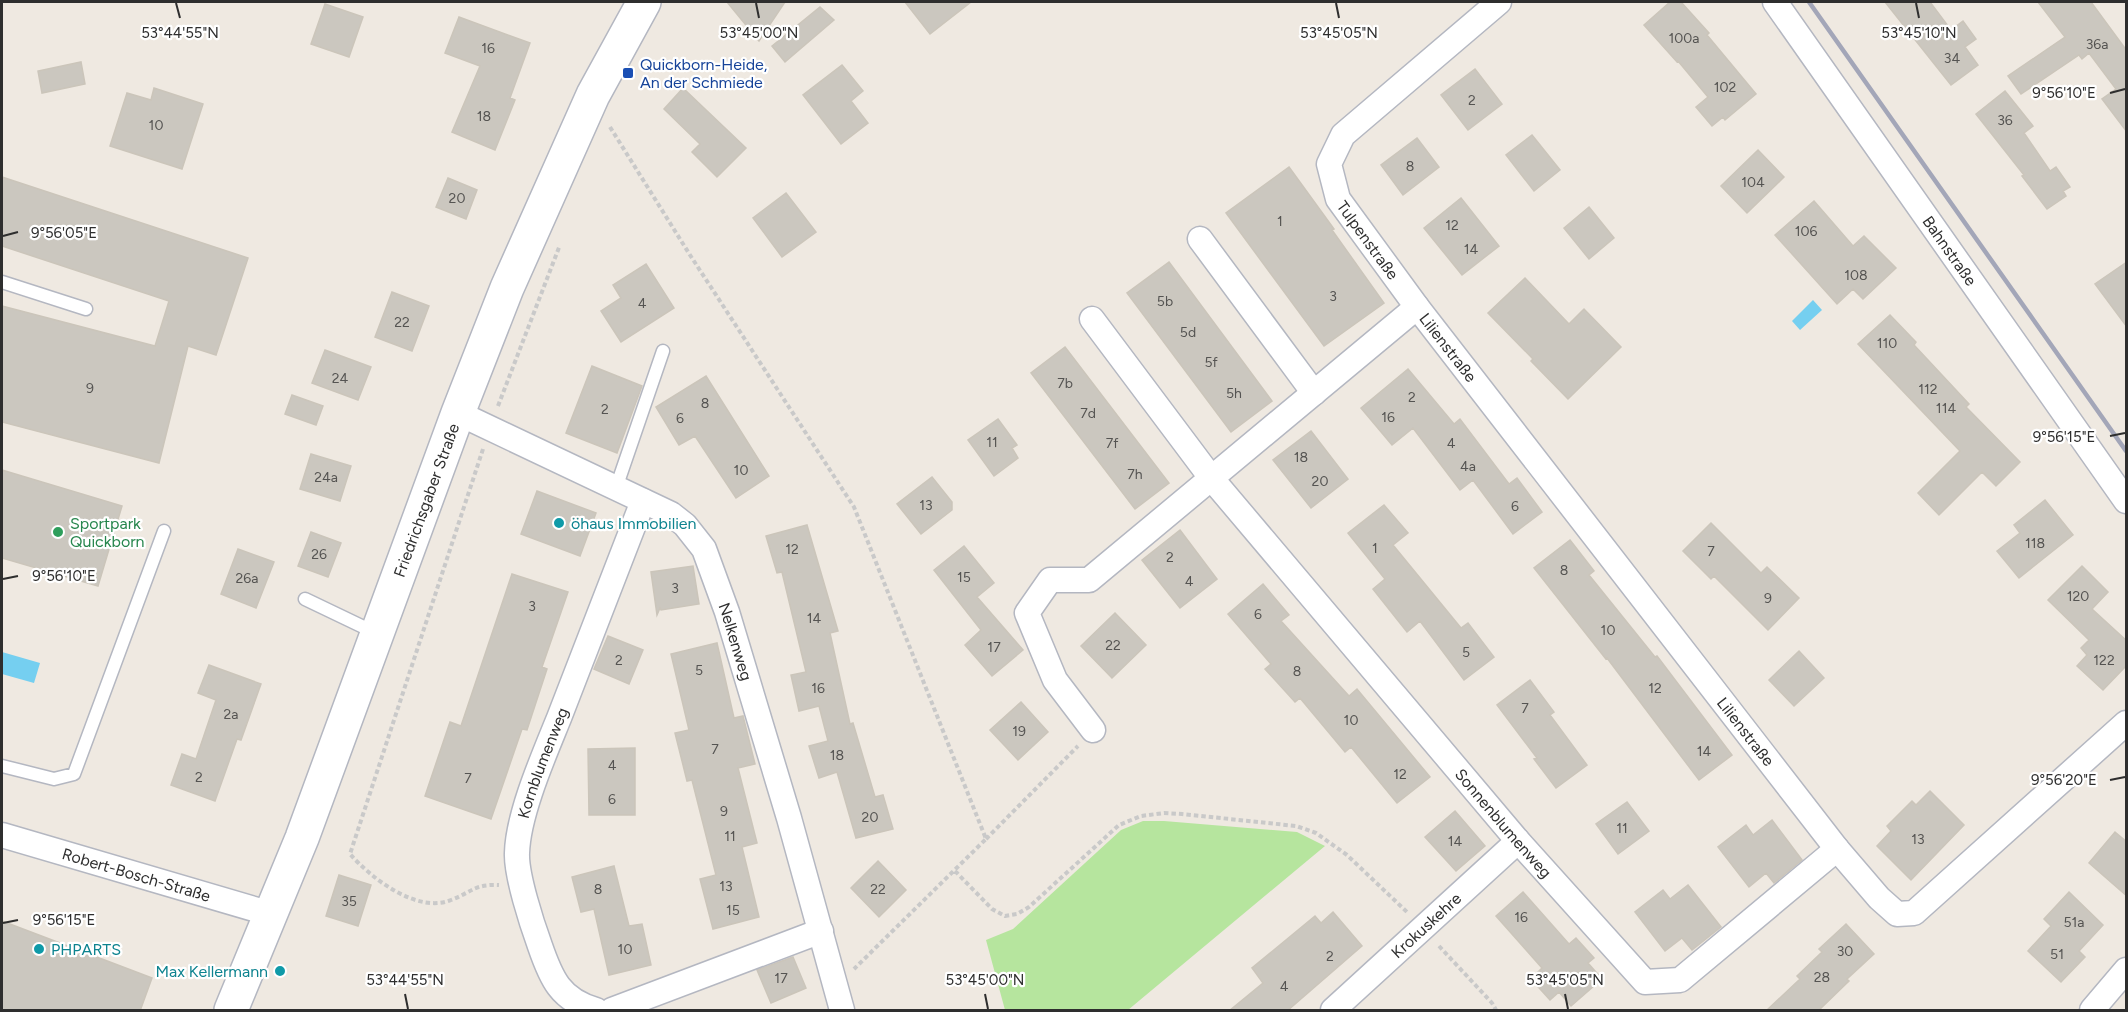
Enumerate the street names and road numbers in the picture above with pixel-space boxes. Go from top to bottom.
street label: Tulpenstraße [1333,197,1403,283]
street label: Bahnstraße [1918,212,1981,290]
street label: Lilienstraße [1415,309,1481,386]
street label: Friedrichsgaber Straße [390,421,463,580]
street label: Nelkenweg [714,600,756,683]
street label: Lilienstraße [1713,694,1778,770]
street label: Kornblumenweg [514,705,572,820]
street label: Sonnenblumenweg [1451,765,1556,882]
street label: Robert-Bosch-Straße [60,844,213,906]
street label: Krokuskehre [1387,889,1465,962]

